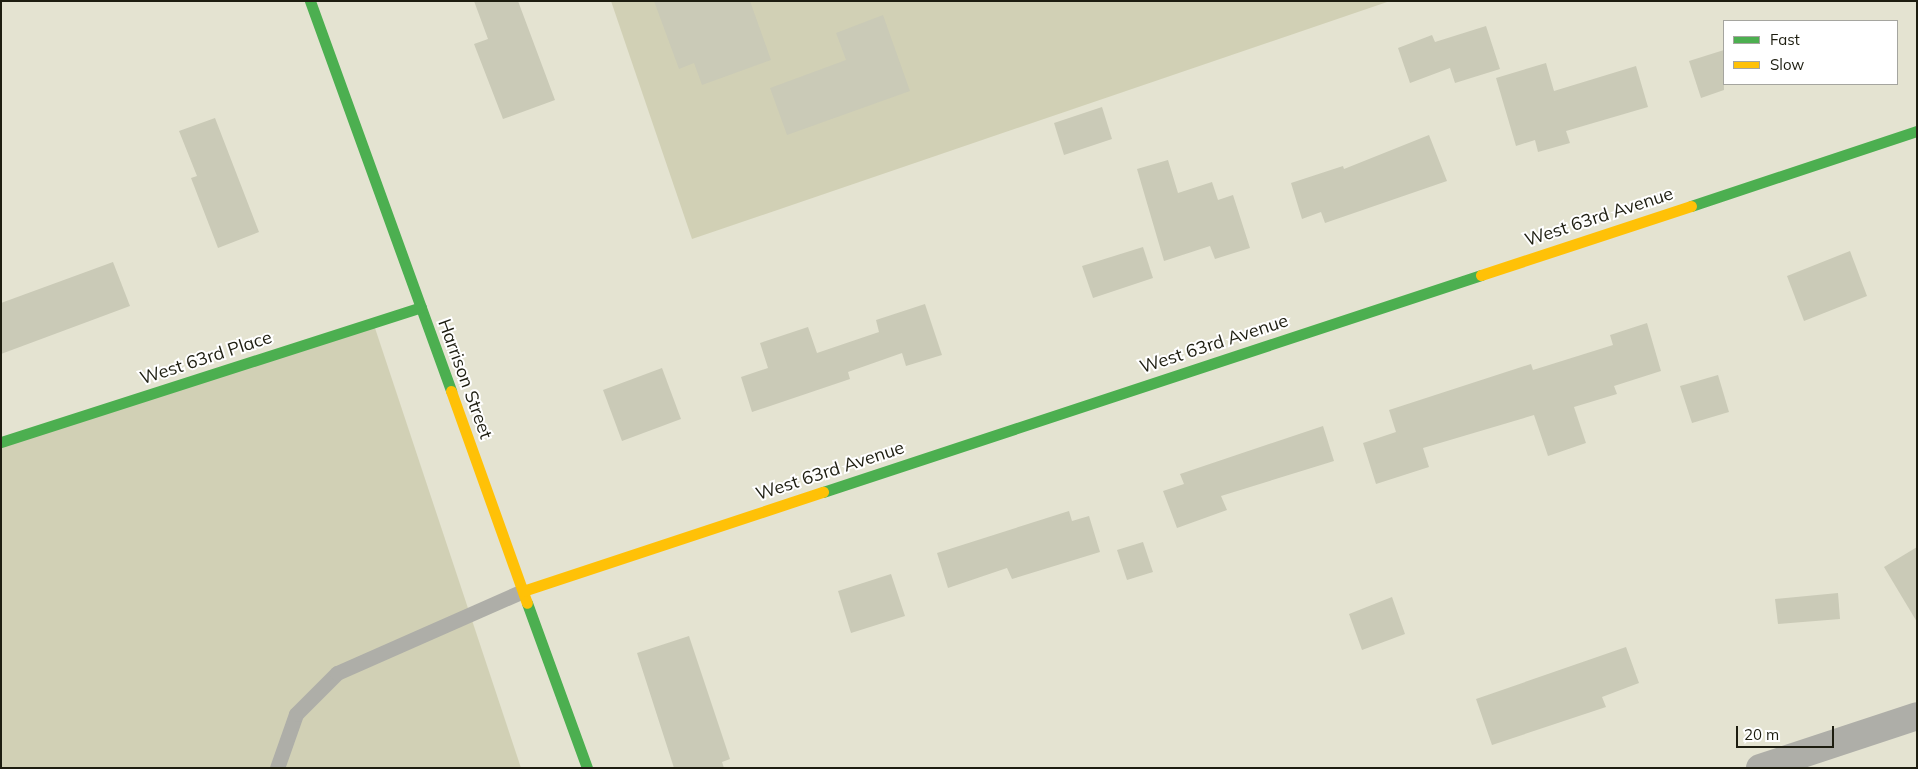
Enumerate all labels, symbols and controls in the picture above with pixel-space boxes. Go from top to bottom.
legend [1723,20,1898,85]
text: Fast [1770,30,1800,49]
text: Slow [1770,55,1804,74]
street label: West 63rd Avenue [1522,183,1676,251]
street label: West 63rd Avenue [1137,310,1291,378]
street label: Harrison Street [433,316,497,442]
street label: West 63rd Place [137,326,275,390]
street label: West 63rd Avenue [753,437,907,505]
scale bar [1738,716,1836,748]
text: 20 m [1744,725,1779,744]

